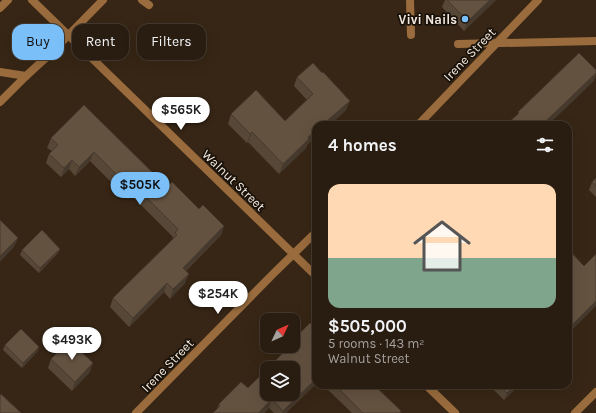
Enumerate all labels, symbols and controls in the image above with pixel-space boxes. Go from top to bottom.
place label: Vivi Nails [399,12,457,27]
marker: Vivi Nails [460,14,470,24]
chip: Buy [12,24,64,60]
chip: Rent [72,24,129,60]
chip: Filters [137,24,206,60]
street label: Irene Street [440,24,499,84]
pin: $565K [153,97,209,131]
text: $565K [161,102,201,117]
icon: filters [534,134,556,156]
text: 4 homes [328,135,397,155]
street label: Walnut Street [199,147,268,214]
pin: $505K [112,172,168,206]
text: $505K [120,177,160,192]
icon: home [406,210,478,282]
pin: $254K [190,281,246,315]
text: $254K [198,286,238,301]
north arrow [260,313,300,353]
map controls [260,313,300,401]
text: $505,000 [328,316,407,336]
pin: $493K [44,327,100,361]
text: $493K [51,332,93,347]
street label: Irene Street [138,335,197,395]
text: 5 rooms · 143 m² [328,336,425,351]
text: Walnut Street [328,351,409,366]
button: layers [260,361,300,401]

